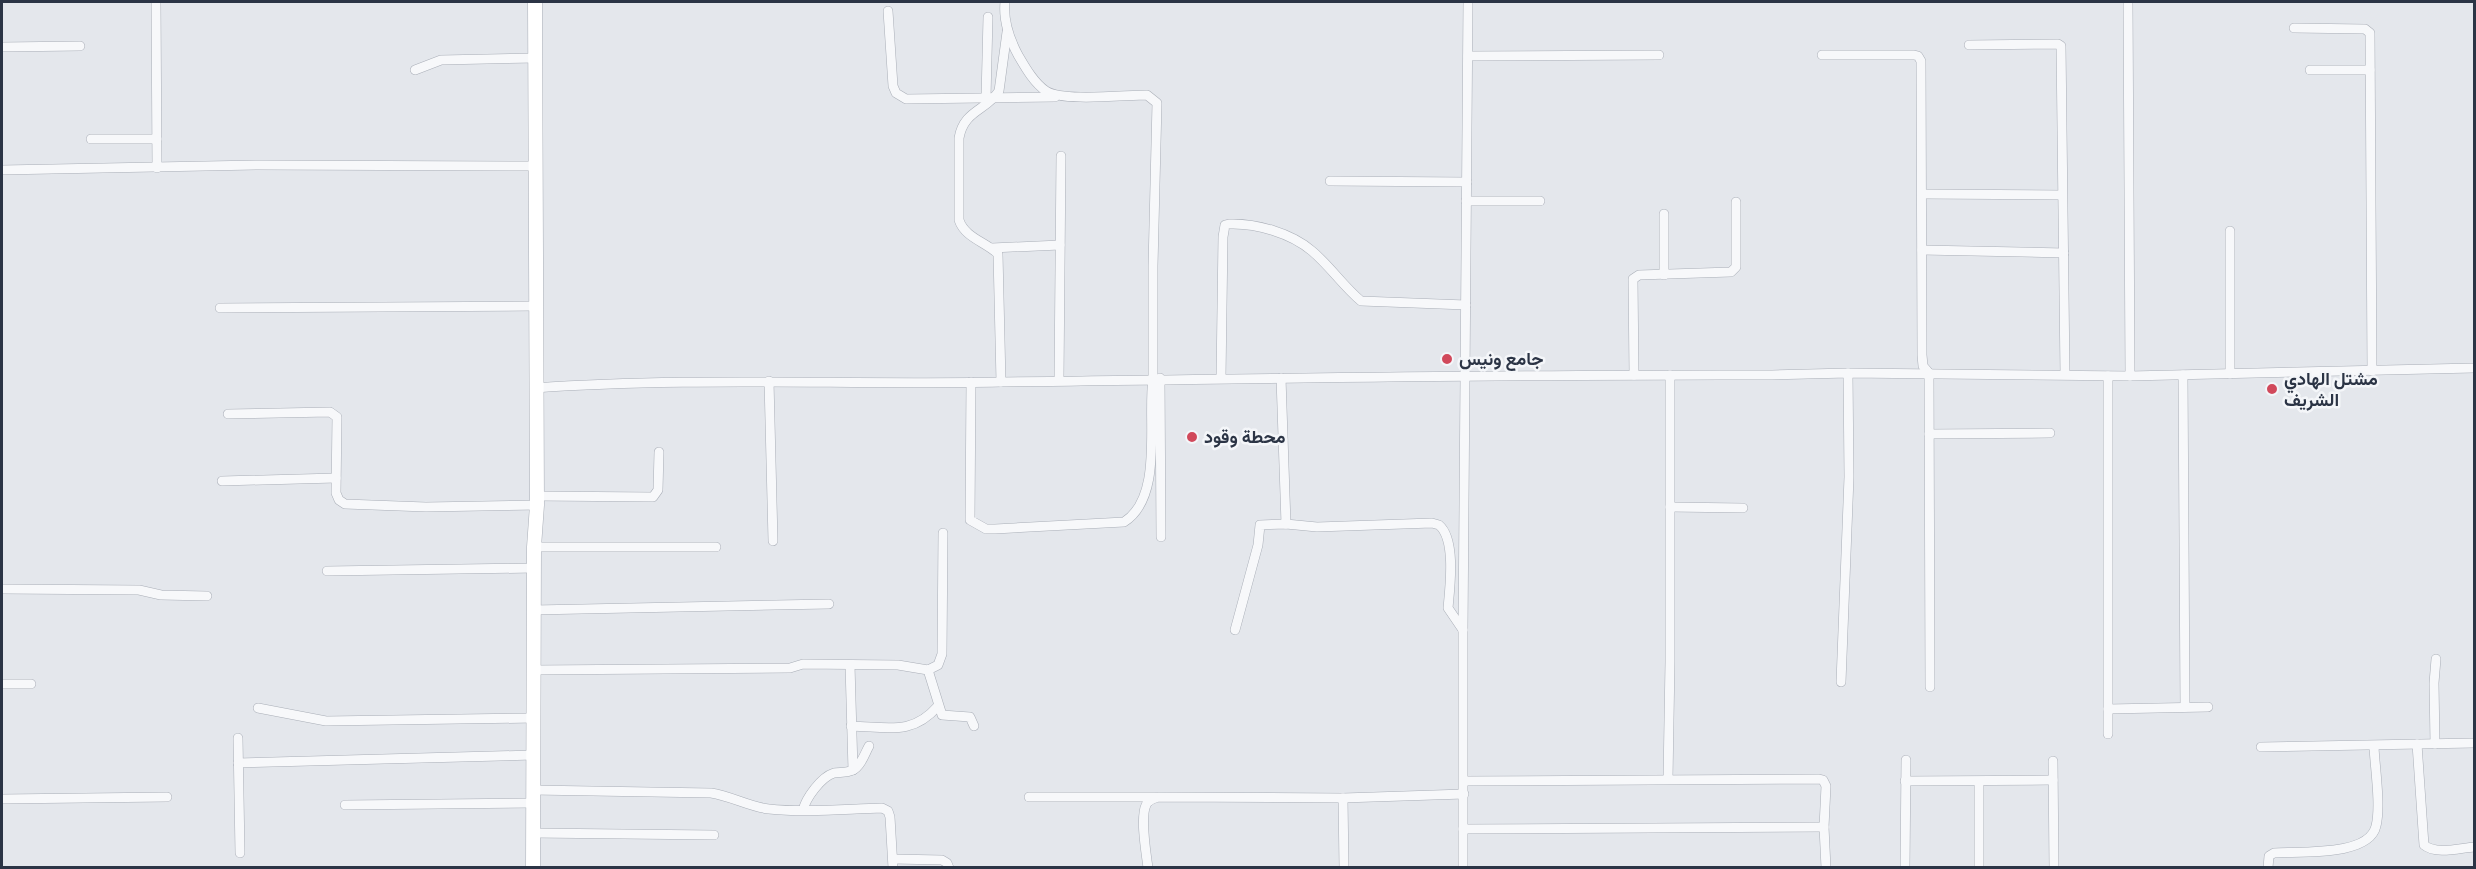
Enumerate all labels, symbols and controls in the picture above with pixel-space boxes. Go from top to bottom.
place label: جامع ونيس [1459,346,1543,371]
marker: جامع ونيس [1440,352,1454,366]
place label: مشتل الهادي الشريف [2284,366,2378,412]
marker: مشتل الهادي الشريف [2265,382,2279,396]
place label: محطة وقود [1204,424,1286,449]
marker: محطة وقود [1185,430,1199,444]

